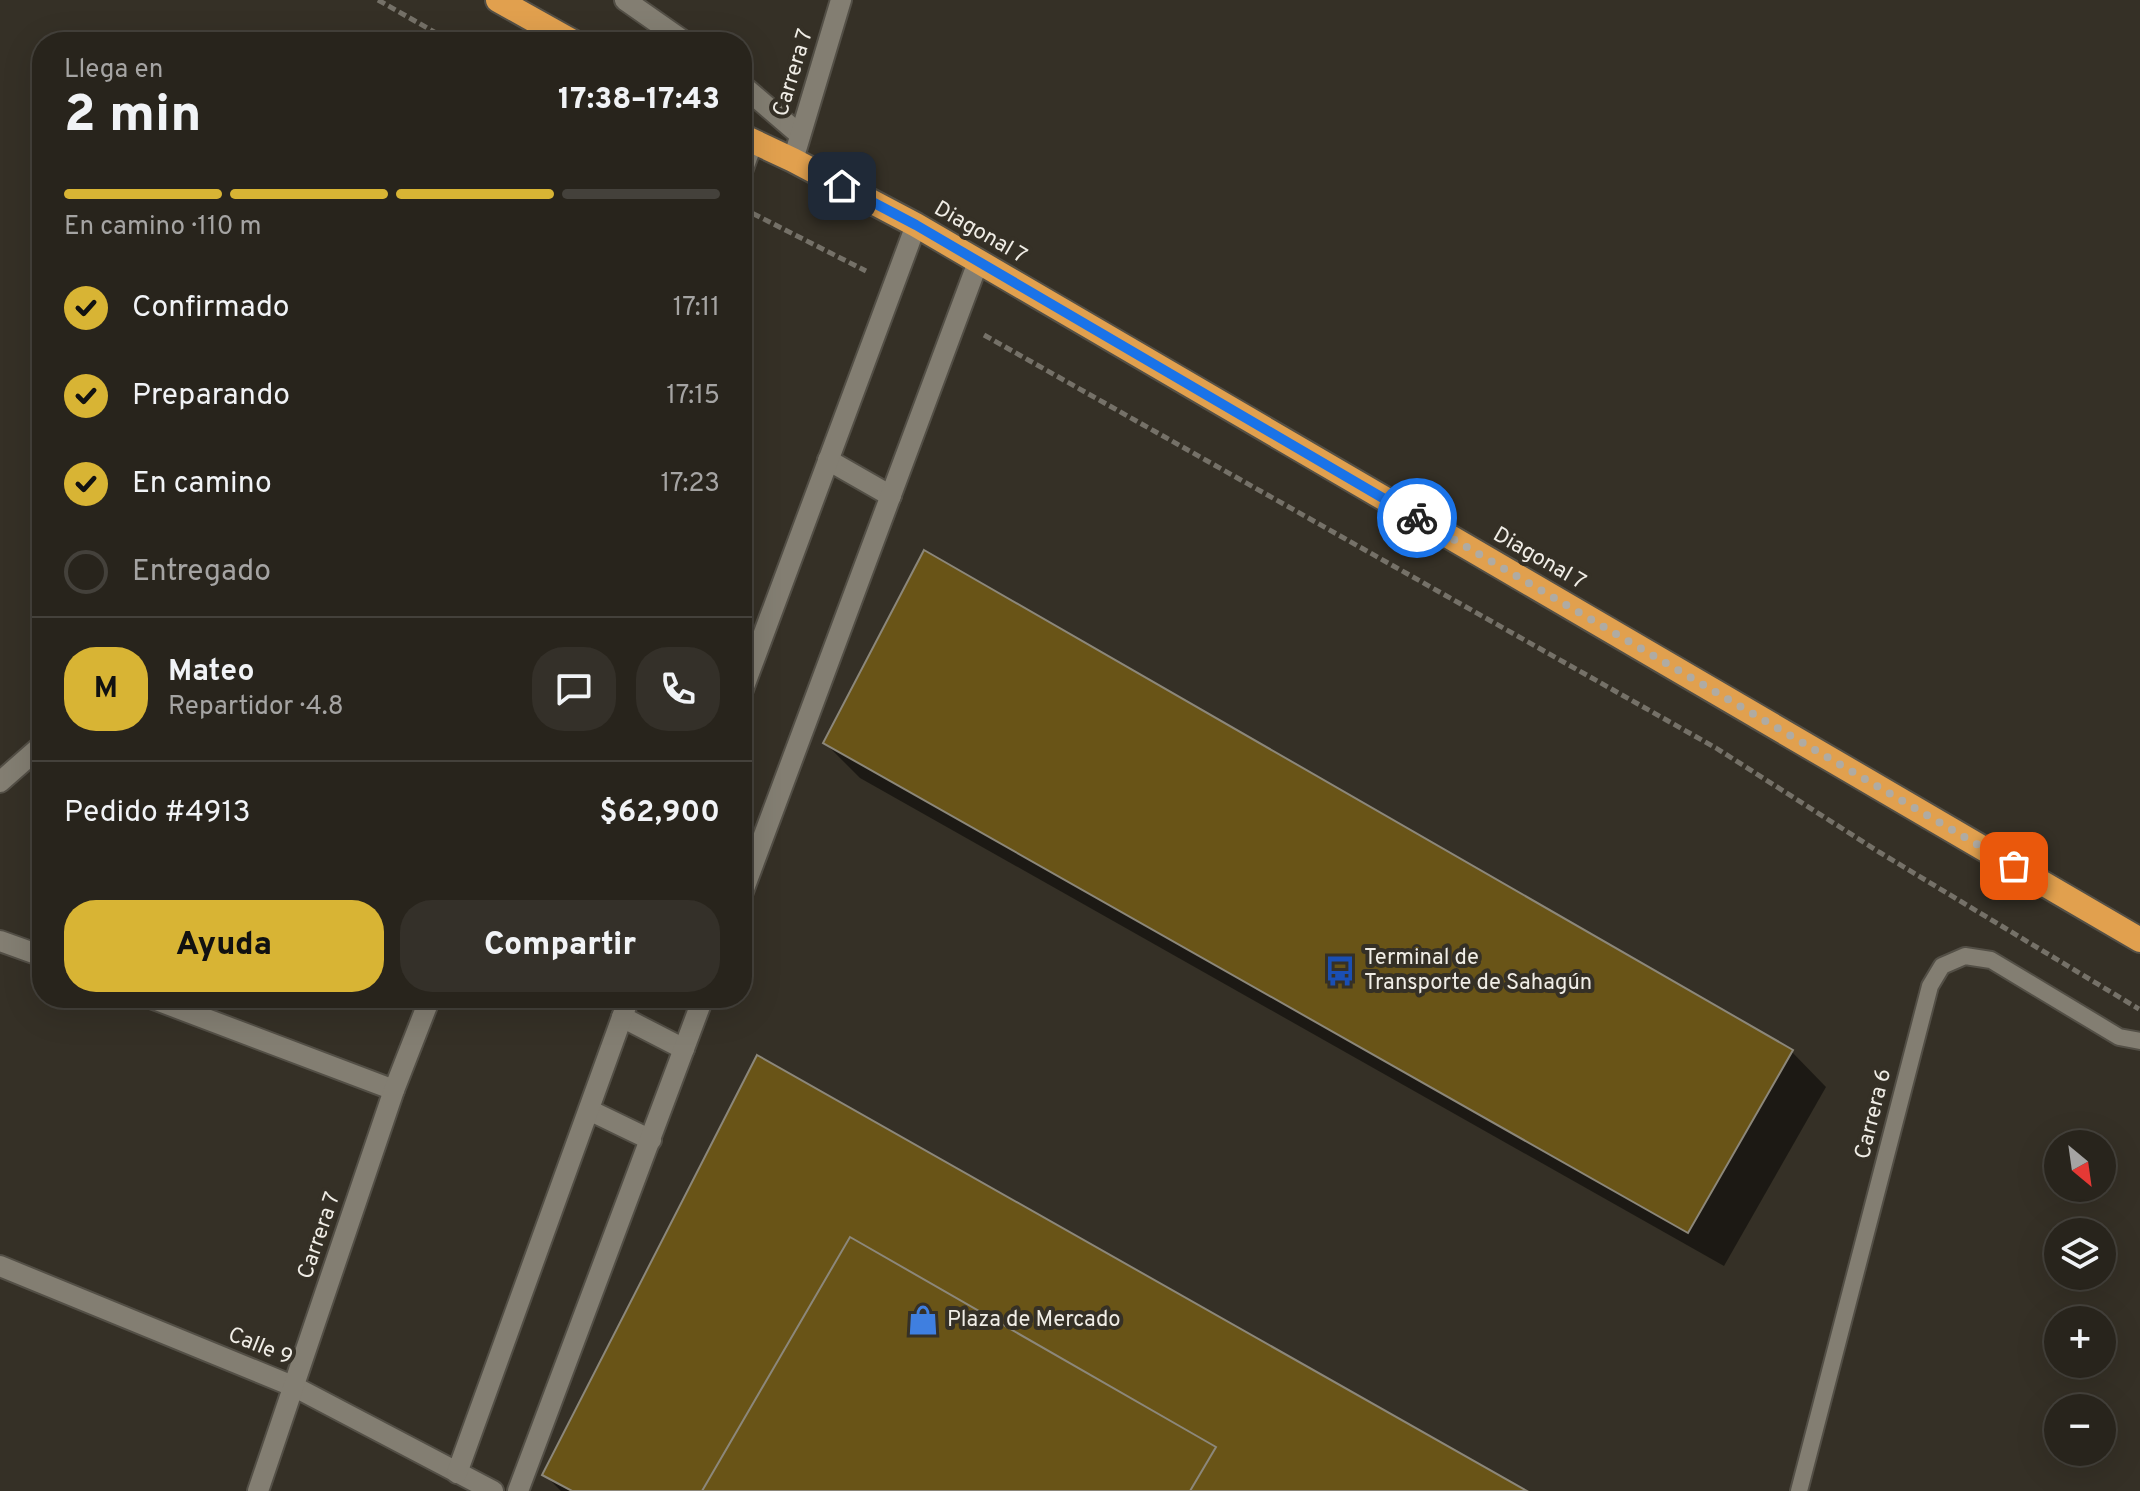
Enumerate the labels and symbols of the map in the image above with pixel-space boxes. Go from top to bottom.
street label: Carrera 7 [768,26,820,120]
pin [808,152,876,220]
street label: Diagonal 7 [929,196,1031,270]
courier [1377,478,1457,558]
street label: Diagonal 7 [1488,522,1590,596]
pin [1980,832,2048,900]
place label: Terminal de Transporte de Sahagún [1364,945,1592,997]
bus stop icon: Terminal de Transporte de Sahagún [1323,954,1357,988]
street label: Carrera 6 [1850,1066,1898,1162]
north arrow [2044,1130,2116,1202]
street label: Carrera 7 [293,1189,347,1283]
shop icon: Plaza de Mercado [906,1303,940,1337]
place label: Plaza de Mercado [947,1307,1121,1334]
street label: Calle 9 [224,1322,296,1372]

